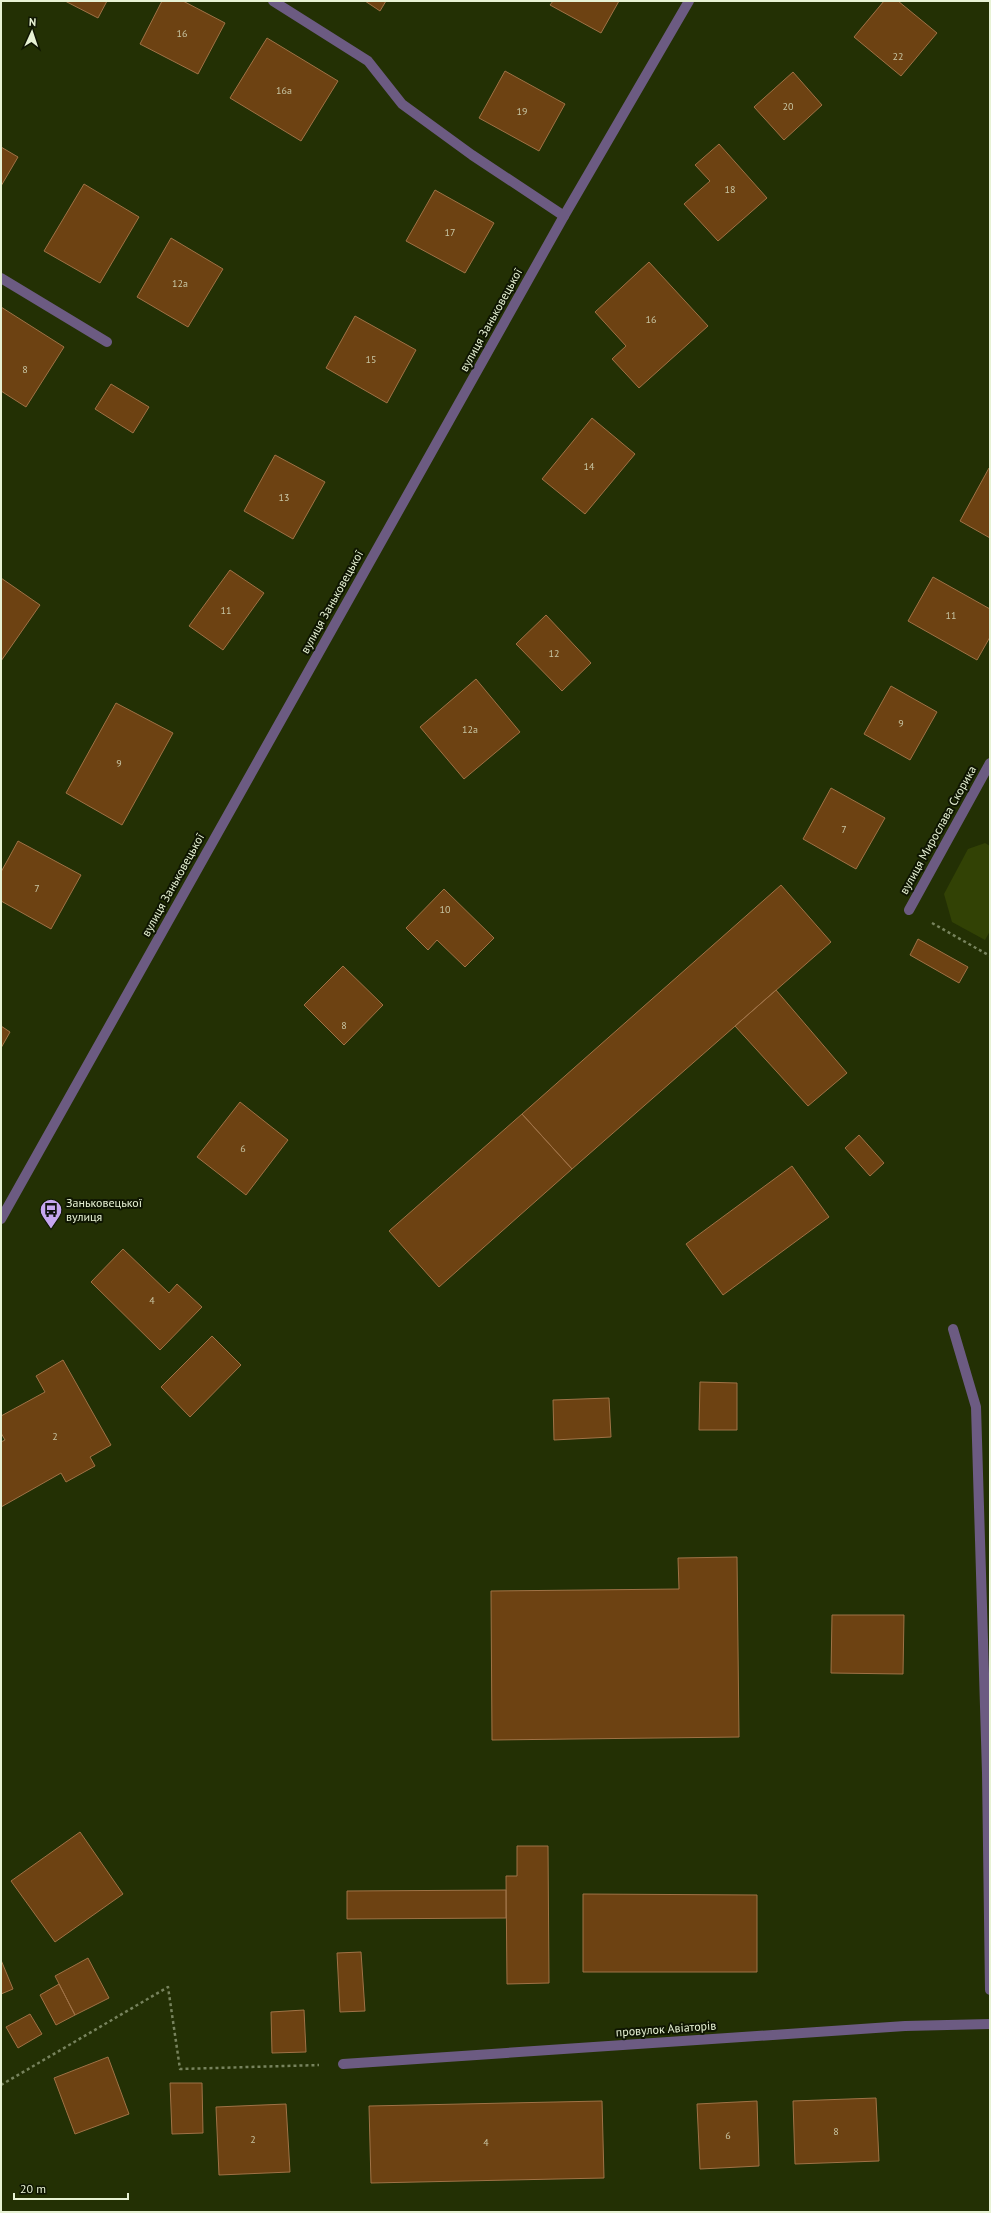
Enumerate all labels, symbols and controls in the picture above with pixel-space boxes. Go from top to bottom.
north arrow [12,12,52,52]
text: N [29,15,37,29]
house number: 16 [177,27,187,40]
house number: 22 [893,50,903,63]
house number: 16а [276,84,292,97]
house number: 20 [783,100,794,113]
house number: 19 [517,105,527,118]
house number: 18 [725,183,735,196]
house number: 17 [445,226,455,239]
street label: вулиця Заньковецької [456,266,525,374]
house number: 12а [172,277,188,290]
house number: 16 [646,313,656,326]
house number: 15 [366,353,376,366]
house number: 8 [22,363,28,376]
house number: 14 [584,460,595,473]
house number: 13 [279,491,289,504]
street label: вулиця Заньковецької [297,548,366,656]
house number: 11 [221,604,231,617]
house number: 11 [946,609,956,622]
house number: 12 [549,647,559,660]
house number: 9 [898,717,904,730]
house number: 12а [462,723,478,736]
house number: 9 [116,757,122,770]
street label: вулиця Мирослава Скорика [896,763,979,897]
house number: 7 [841,823,847,836]
street label: вулиця Заньковецької [138,831,207,939]
house number: 7 [34,882,40,895]
house number: 10 [440,903,451,916]
house number: 8 [341,1019,347,1032]
house number: 6 [240,1142,246,1155]
place label: Заньковецької вулиця [66,1195,142,1224]
bus stop icon: Заньковецької вулиця [38,1197,64,1230]
house number: 4 [149,1294,155,1307]
house number: 2 [52,1430,58,1443]
street label: провулок Авіаторів [615,2018,717,2039]
house number: 8 [833,2125,839,2138]
house number: 6 [725,2129,731,2142]
house number: 2 [250,2133,256,2146]
house number: 4 [483,2136,489,2149]
scale bar [14,2175,128,2201]
text: 20 m [20,2181,46,2196]

